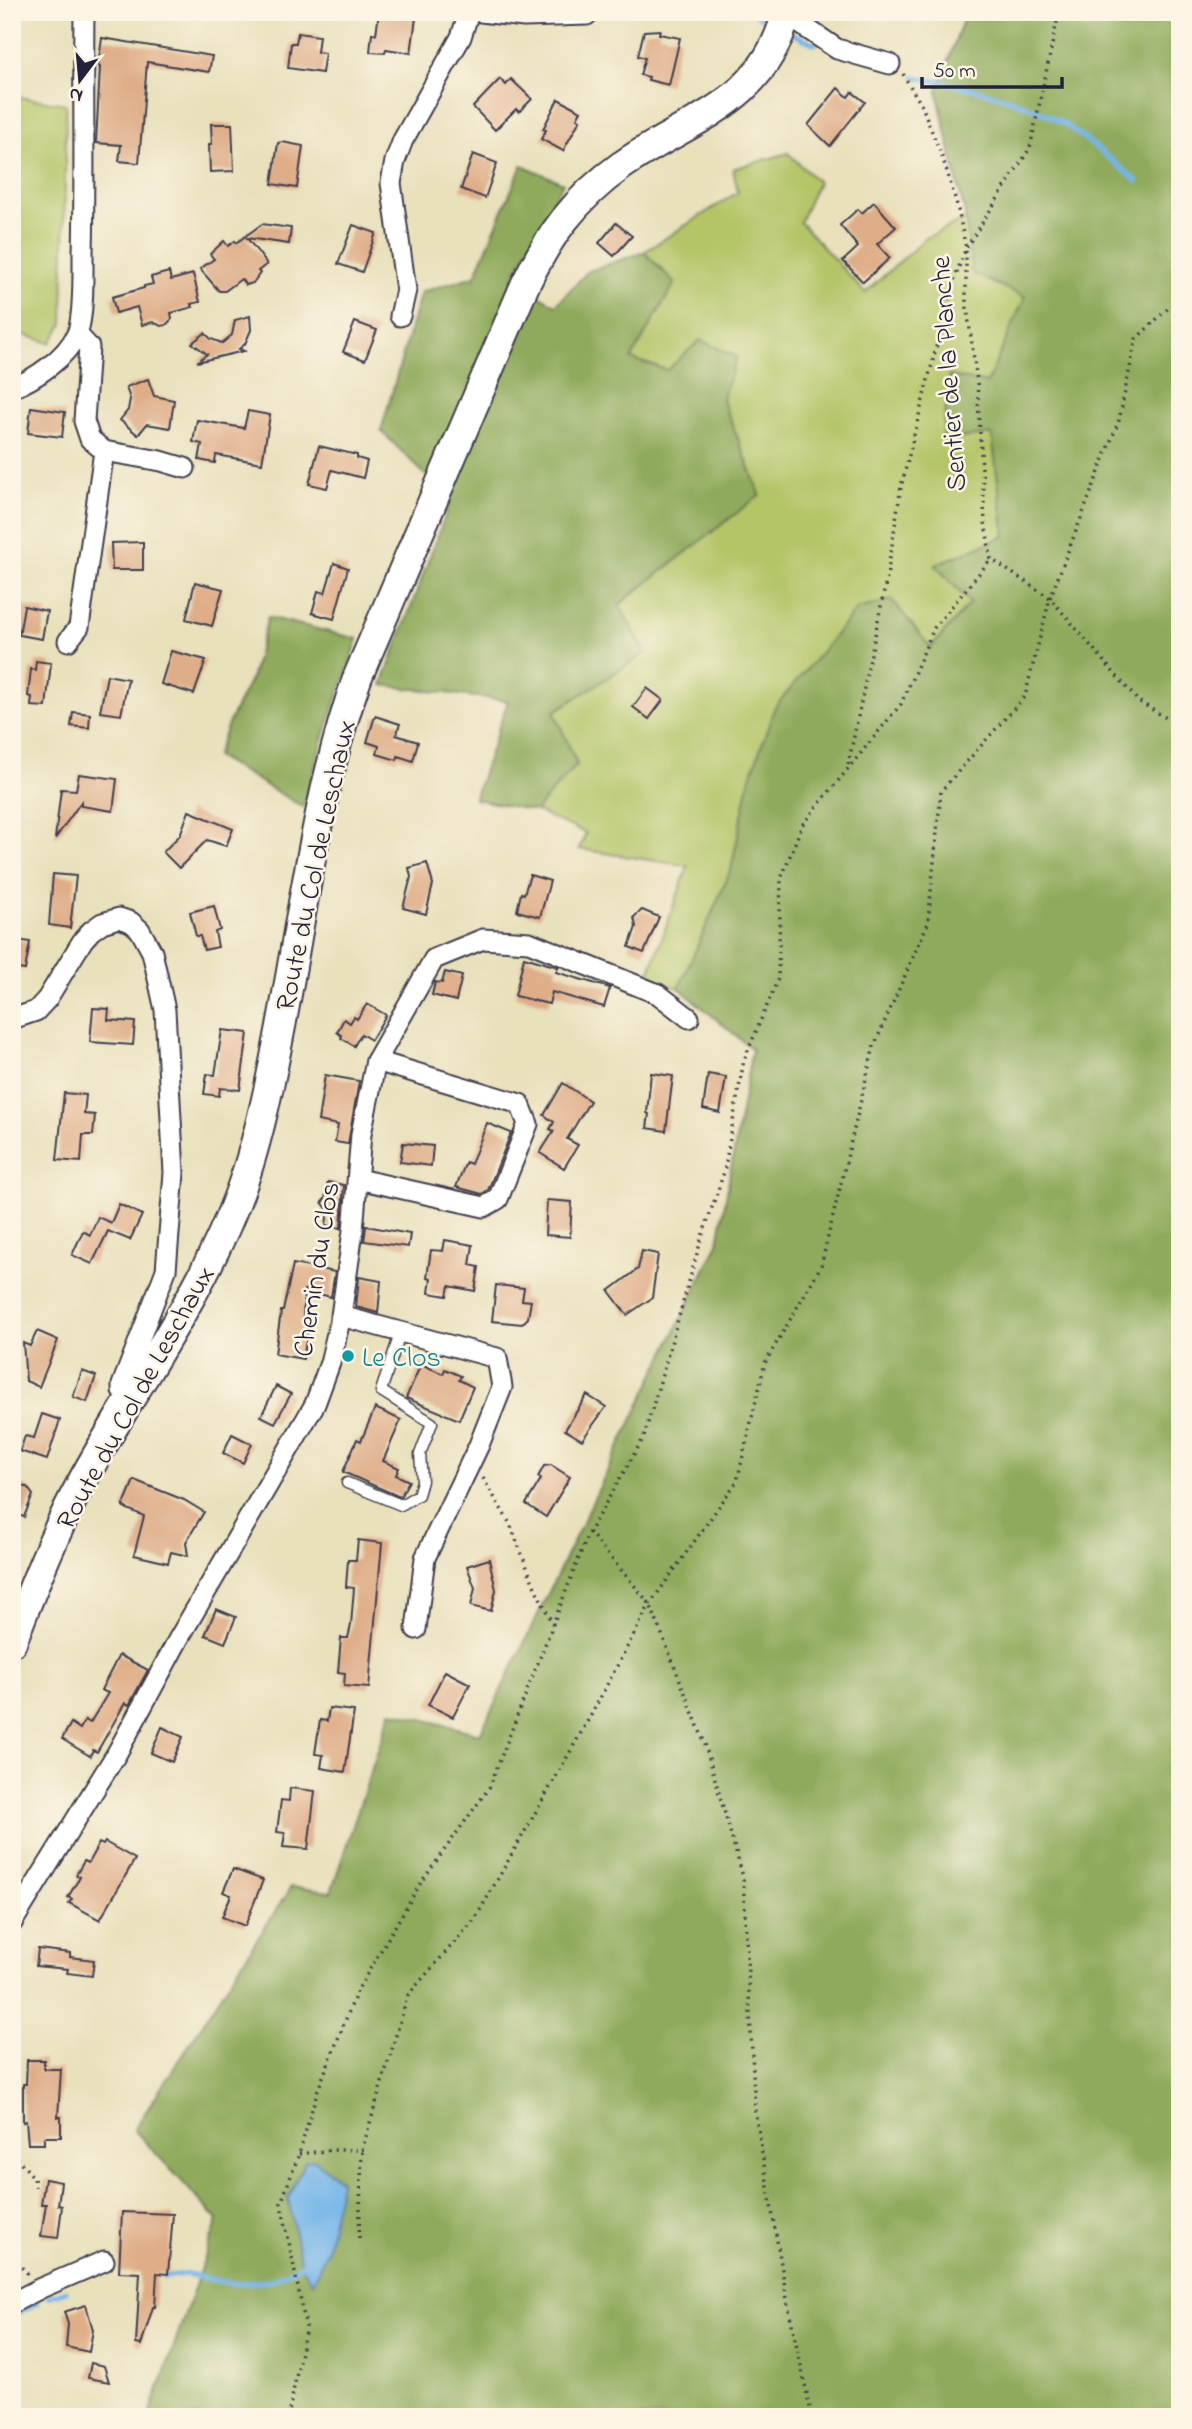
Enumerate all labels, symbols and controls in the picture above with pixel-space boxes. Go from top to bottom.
north arrow [46,46,116,116]
scale bar [922,46,1062,90]
text: 50 m [933,57,976,87]
text: N [66,79,86,109]
street label: Sentier de la Planche [922,254,979,493]
street label: Route du Col de Leschaux [267,717,368,1015]
street label: Chemin du Clos [284,1179,352,1360]
street label: Route du Col de Leschaux [47,1259,227,1538]
place label: Le Clos [362,1339,441,1380]
marker: Le Clos [340,1348,356,1364]

